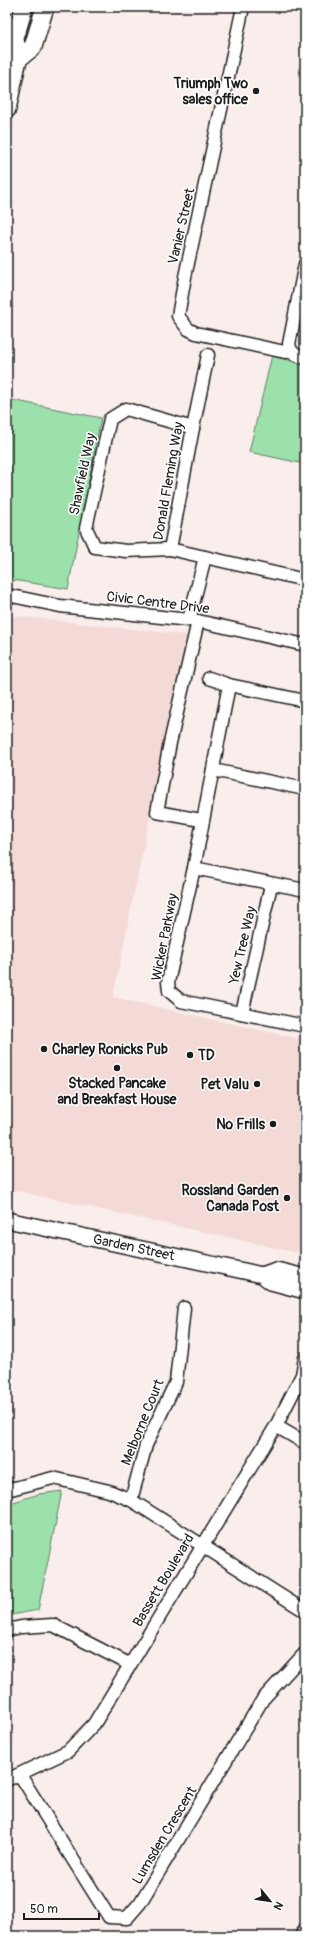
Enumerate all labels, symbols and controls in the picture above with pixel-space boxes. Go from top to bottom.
place label: Triumph Two sales office [173,75,249,108]
marker: Triumph Two sales office [251,86,261,96]
street label: Vanier Street [164,186,199,266]
street label: Donald Fleming Way [150,421,187,541]
street label: Shawfield Way [65,432,99,517]
street label: Civic Centre Drive [105,588,211,617]
street label: Wicker Parkway [148,892,181,982]
street label: Yew Tree Way [225,905,260,987]
place label: Charley Ronicks Pub [52,1041,168,1058]
marker: Charley Ronicks Pub [39,1044,49,1054]
place label: TD [197,1047,215,1064]
marker: TD [185,1050,195,1060]
marker: Stacked Pancake and Breakfast House [112,1063,122,1073]
place label: Stacked Pancake and Breakfast House [58,1075,178,1108]
place label: Pet Valu [200,1076,249,1093]
marker: Pet Valu [252,1079,262,1089]
place label: No Frills [216,1116,266,1133]
marker: No Frills [268,1119,278,1129]
place label: Rossland Garden Canada Post [182,1182,279,1215]
marker: Rossland Garden Canada Post [282,1193,292,1203]
street label: Garden Street [92,1231,177,1265]
street label: Melborne Court [117,1376,168,1468]
street label: Bassett Boulevard [129,1531,198,1630]
street label: Lumsden Crescent [128,1783,201,1887]
north arrow [250,1881,290,1921]
scale bar [24,1895,99,1921]
text: N [270,1899,286,1913]
text: 50 m [30,1902,58,1917]

